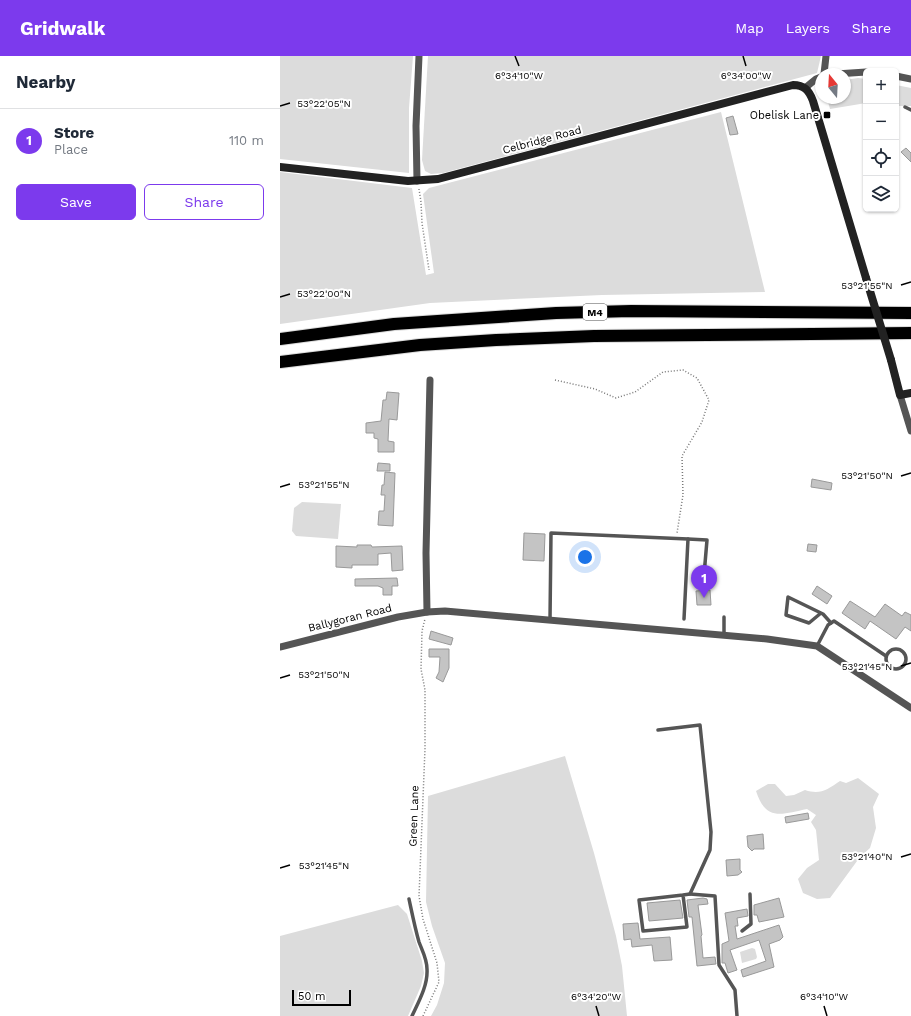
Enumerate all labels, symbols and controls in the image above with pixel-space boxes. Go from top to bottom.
text: Gridwalk [20,17,105,40]
text: Map [735,20,764,36]
text: Layers [786,20,830,36]
text: Share [852,20,891,36]
north arrow [815,68,851,104]
map controls [863,68,899,212]
button: + [863,68,899,104]
text: 6°34'10"W [495,70,543,81]
text: 6°34'00"W [721,70,772,81]
text: Nearby [16,72,75,92]
text: 53°22'05"N [297,98,351,109]
button: − [863,104,899,140]
place label: Obelisk Lane [750,109,819,122]
marker: Obelisk Lane [822,110,832,120]
street label: Celbridge Road [501,123,583,157]
text: Store [54,124,94,142]
text: 1 [26,133,32,148]
text: 110 m [229,133,264,148]
button: locate [863,140,899,176]
text: Place [54,142,88,157]
button: layers [863,176,899,212]
button: Save [16,184,136,220]
button: Share [144,184,264,220]
text: 53°21'55"N [841,280,893,291]
text: 53°22'00"N [297,288,351,299]
road number: M4 [583,304,607,320]
text: 53°21'50"N [841,470,893,481]
text: 53°21'55"N [298,479,350,490]
your location [575,547,595,567]
pin: 1 [691,565,717,598]
street label: Ballygoran Road [307,601,393,635]
text: 53°21'45"N [842,661,892,672]
text: 53°21'50"N [298,669,350,680]
street label: Green Lane [406,785,422,847]
text: 53°21'40"N [841,851,893,862]
text: 53°21'45"N [299,860,349,871]
scale bar [292,988,351,1007]
text: 50 m [298,990,325,1003]
text: 6°34'20"W [571,991,621,1002]
text: 6°34'10"W [800,991,848,1002]

